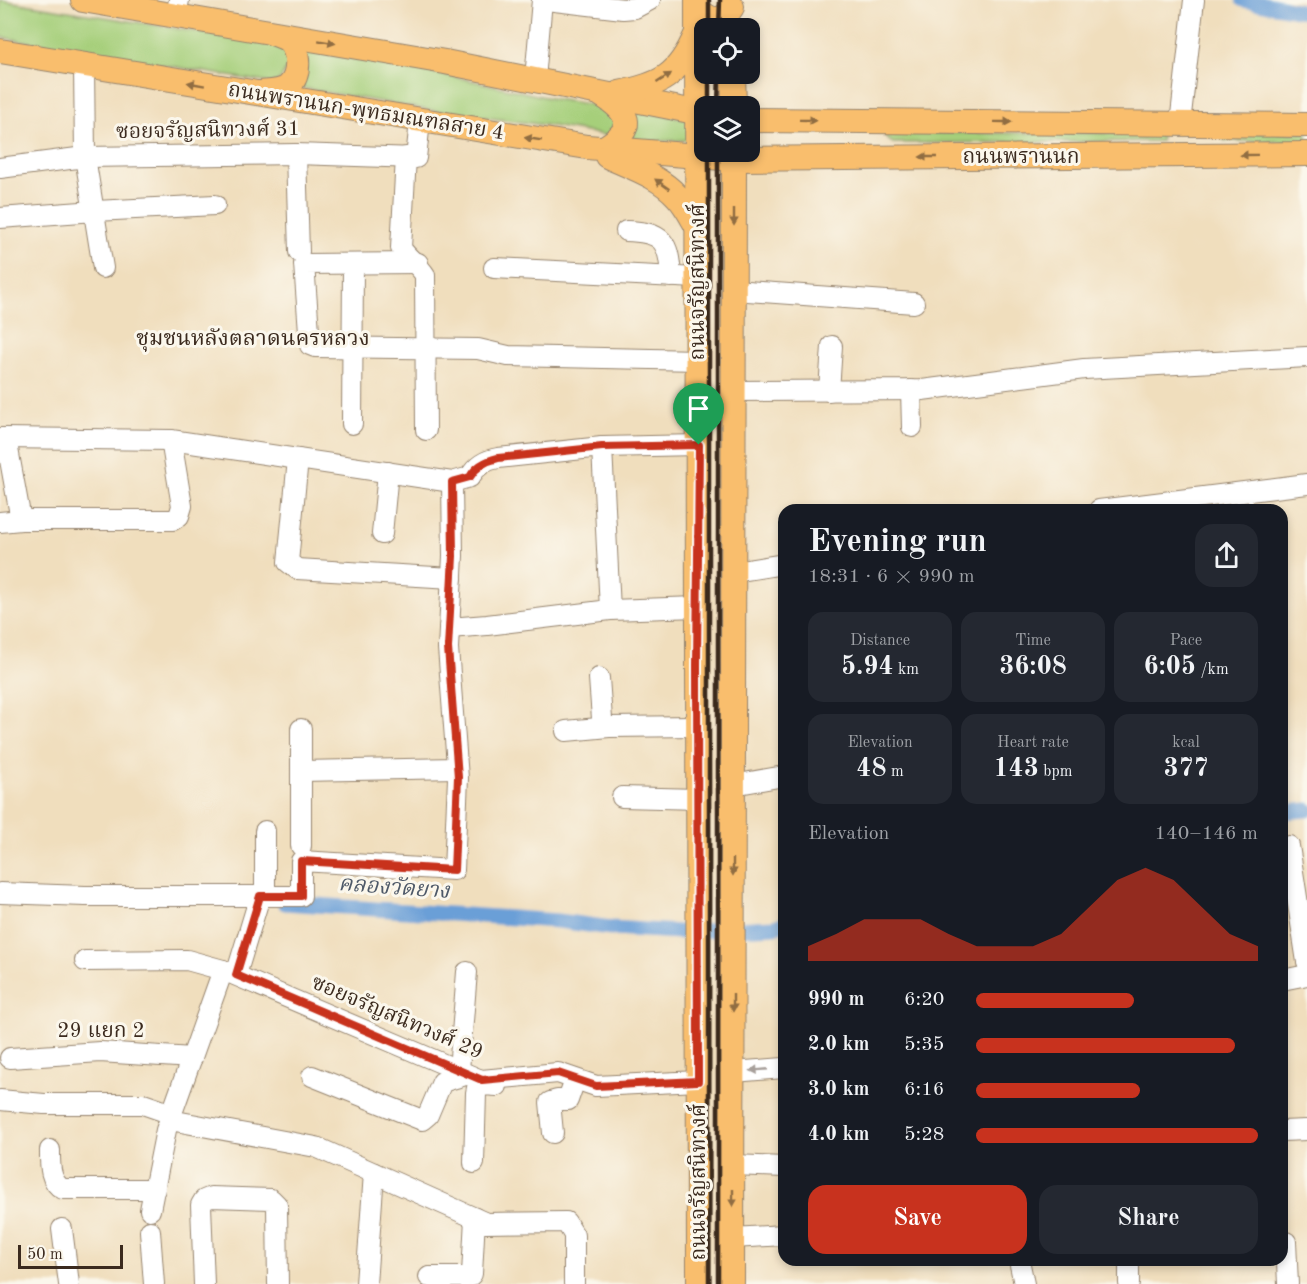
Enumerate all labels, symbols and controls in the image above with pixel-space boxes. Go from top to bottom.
map controls [694,18,760,162]
button: locate [694,18,760,84]
one-way arrow [317,37,336,46]
one-way arrow [656,73,672,84]
one-way arrow [186,79,205,88]
street label: ถนนพรานนก-พุทธมณฑลสาย 4 [226,80,506,146]
button: layers [694,96,760,162]
street label: ซอยจรัญสนิทวงศ์ 31 [116,115,300,143]
one-way arrow [799,115,818,125]
one-way arrow [994,117,1013,127]
one-way arrow [524,134,543,143]
street label: ถนนพรานนก [963,147,1080,168]
one-way arrow [1239,150,1258,160]
one-way arrow [918,152,937,162]
one-way arrow [654,178,670,190]
street label: ถนนจรัญสนิทวงศ์ [684,204,709,360]
one-way arrow [729,208,739,227]
district label: ชุมชนหลังตลาดนครหลวง [136,328,370,352]
pin [673,383,724,445]
icon: arrive [682,392,715,425]
button: share [1195,524,1258,587]
text: Evening run [808,526,987,559]
text: 18:31 · 6 × 990 m [808,567,975,587]
text: Distance [850,633,910,649]
text: Time [1015,633,1051,649]
text: Pace [1170,633,1202,649]
text: 5.94 [841,654,894,680]
text: 36:08 [999,654,1067,680]
text: 6:05 [1143,654,1196,680]
text: km [894,662,919,678]
text: /km [1196,662,1229,678]
text: Elevation [847,735,913,751]
text: Heart rate [997,735,1069,751]
text: kcal [1172,735,1200,751]
text: 48 [856,756,886,782]
text: 143 [994,756,1039,782]
text: 377 [1163,756,1209,782]
text: m [886,764,904,780]
text: bpm [1039,764,1072,780]
text: Elevation [808,824,889,844]
text: 140–146 m [1155,824,1258,844]
one-way arrow [728,858,738,877]
water label: คลองวัดยาง [338,872,451,903]
street label: ซอยจรัญสนิทวงศ์ 29 [308,969,487,1064]
text: 990 m [808,990,864,1010]
text: 6:20 [904,990,944,1010]
one-way arrow [728,994,738,1013]
street label: 29 แยก 2 [57,1021,145,1042]
text: 2.0 km [808,1035,870,1055]
text: 5:35 [904,1035,944,1055]
one-way arrow [749,1065,768,1075]
text: 3.0 km [808,1080,870,1100]
text: 6:16 [904,1080,944,1100]
street label: ถนนจรัญสนิทวงศ์ [685,1104,710,1260]
text: 4.0 km [808,1125,870,1145]
text: 5:28 [904,1125,944,1145]
button: Save [808,1185,1027,1254]
button: Share [1039,1185,1258,1254]
one-way arrow [728,1189,738,1208]
scale bar [18,1242,123,1270]
text: 50 m [27,1247,63,1263]

